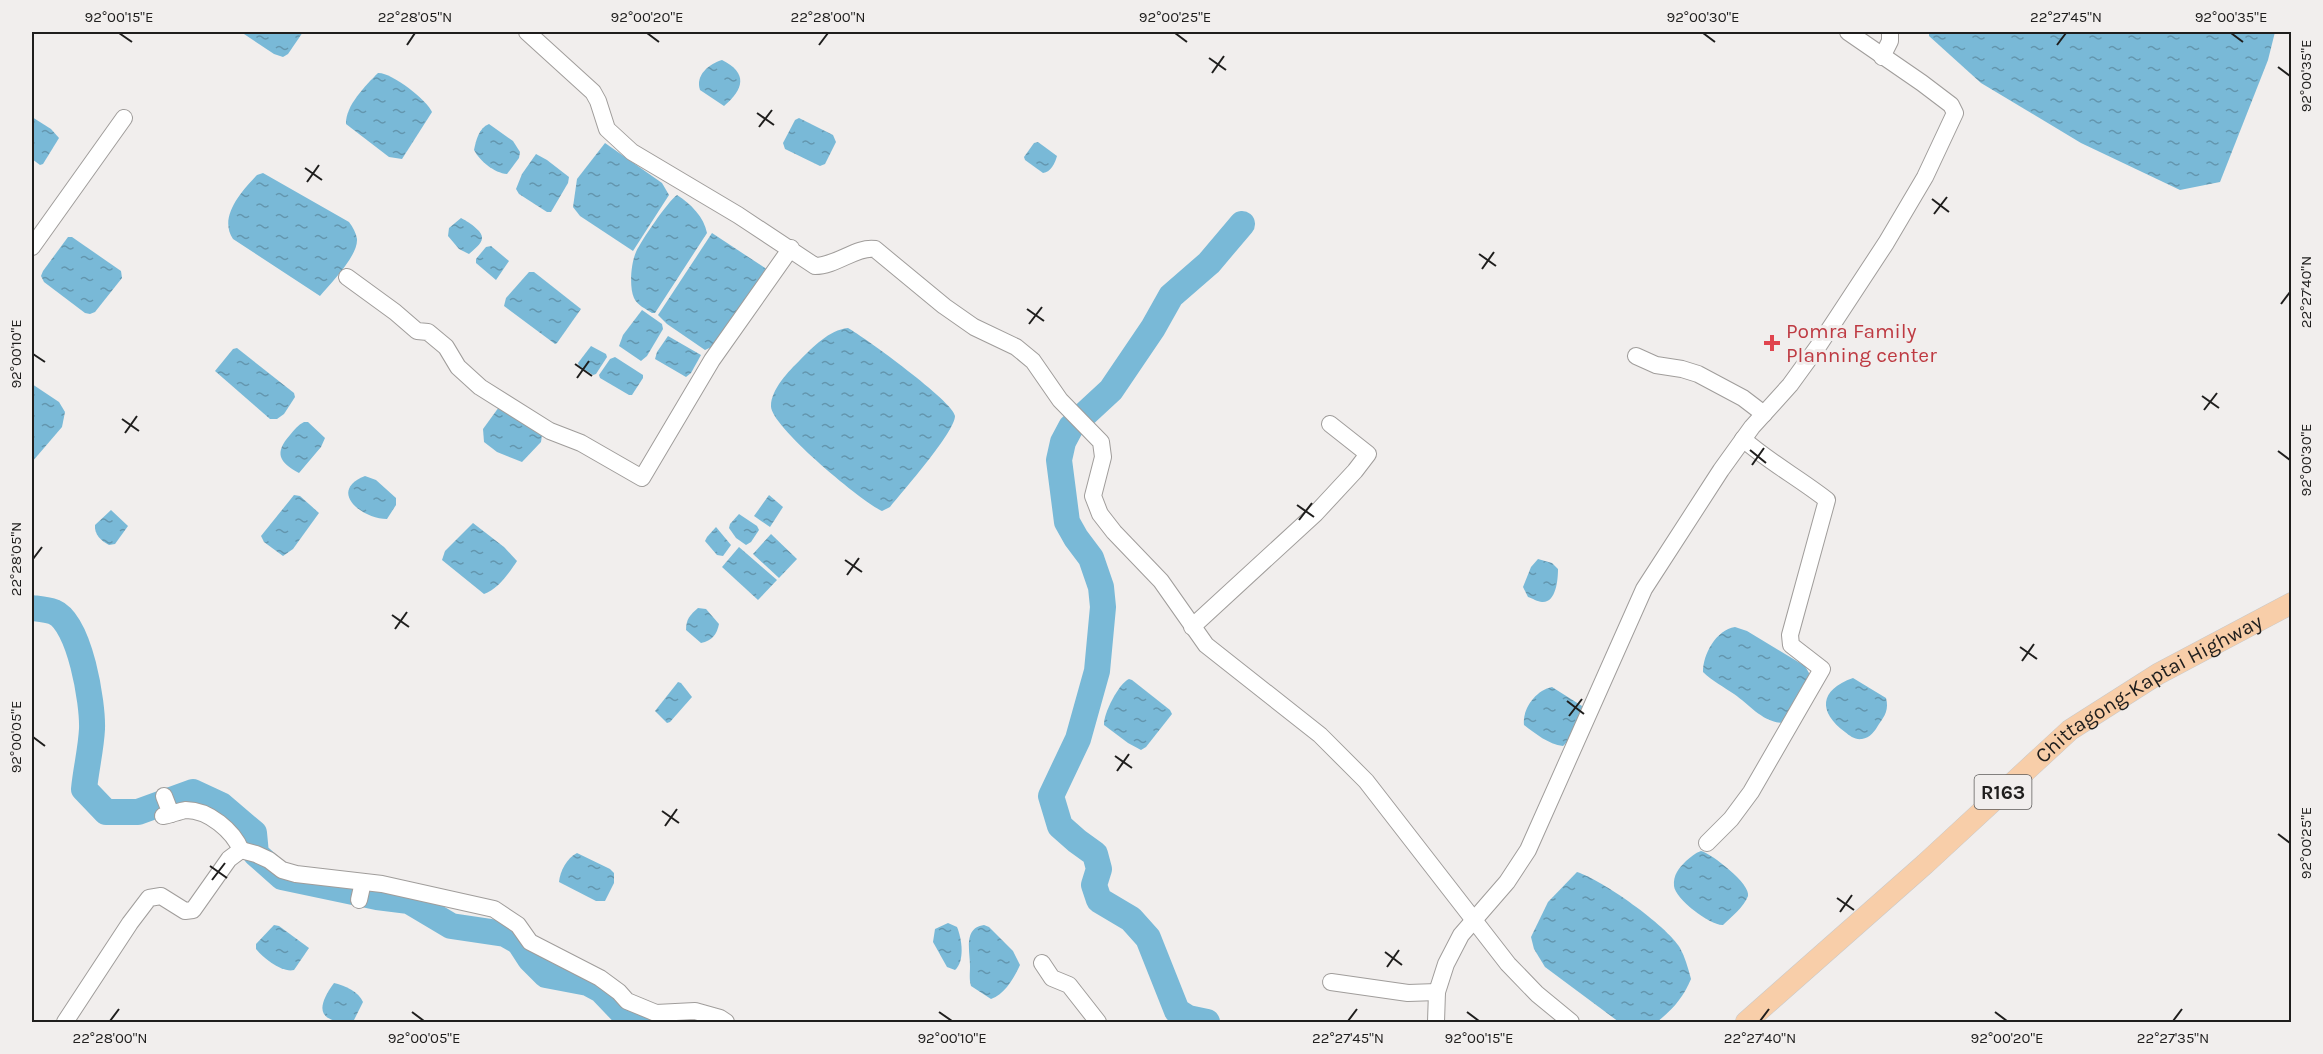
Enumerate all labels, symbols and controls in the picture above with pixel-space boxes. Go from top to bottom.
text: 92°00'15"E [85,8,153,26]
text: 22°28'05"N [378,8,452,26]
text: 92°00'20"E [611,8,683,26]
text: 22°28'00"N [790,8,866,26]
text: 92°00'25"E [1139,8,1211,26]
text: 92°00'30"E [1666,8,1740,26]
text: 22°27'45"N [2030,8,2102,26]
text: 92°00'35"E [2195,8,2267,26]
text: 92°00'35"E [2297,40,2315,112]
text: 22°27'40"N [2297,256,2315,328]
text: 92°00'10"E [7,319,25,389]
place label: Pomra Family Planning center [1786,319,1937,367]
marker: Pomra Family Planning center [1763,334,1781,352]
text: 92°00'30"E [2297,423,2315,497]
text: 22°28'05"N [7,522,25,596]
street label: Chittagong-Kaptai Highway [2030,609,2266,768]
text: 92°00'05"E [7,701,25,773]
road number: R163 [1974,775,2032,809]
text: 92°00'25"E [2297,807,2315,879]
text: 22°28'00"N [72,1029,148,1047]
text: 92°00'05"E [388,1029,460,1047]
text: 92°00'10"E [917,1029,987,1047]
text: 22°27'45"N [1312,1029,1384,1047]
text: 92°00'15"E [1445,1029,1513,1047]
text: 22°27'40"N [1724,1029,1796,1047]
text: 92°00'20"E [1971,1029,2043,1047]
text: 22°27'35"N [2137,1029,2209,1047]

